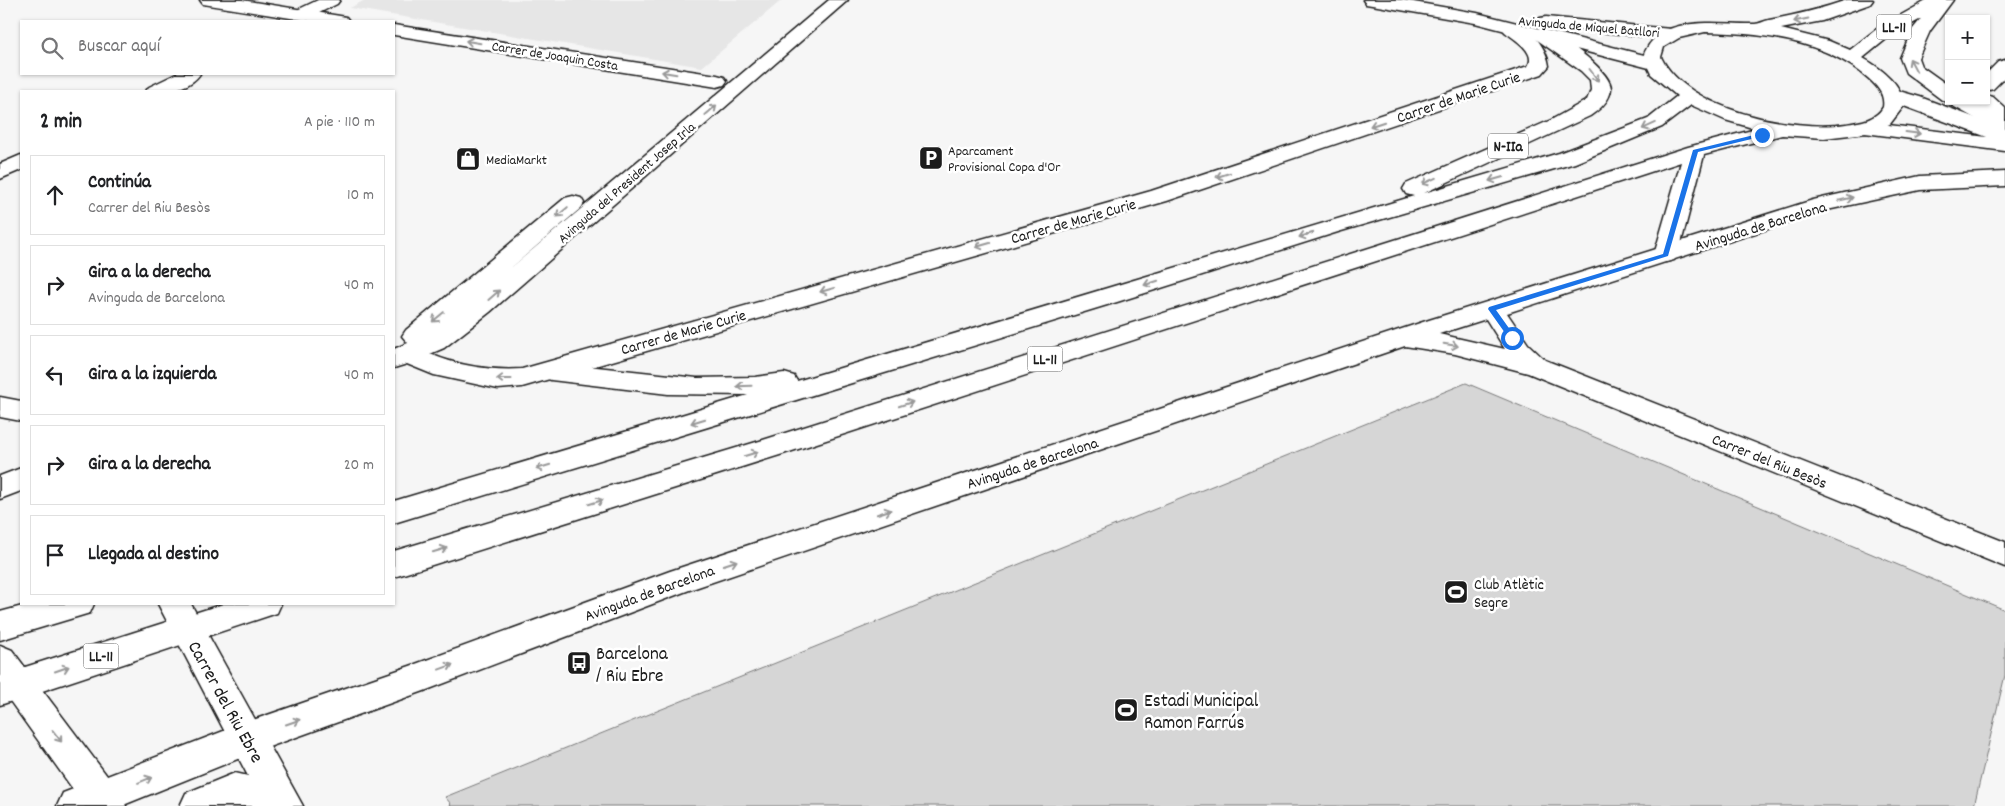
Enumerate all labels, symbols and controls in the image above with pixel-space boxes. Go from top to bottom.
street label: Avinguda de Miquel Batllori [1517,12,1661,44]
road number: LL-11 [1876,15,1912,40]
map controls [1945,15,1990,105]
button: + [1945,15,1990,60]
one-way arrow [1794,16,1810,25]
search box [20,20,395,75]
icon: search [38,34,66,62]
text: Buscar aquí [78,34,160,61]
one-way arrow [466,37,482,47]
street label: Carrer de Joaquin Costa [490,37,620,77]
one-way arrow [1908,58,1918,73]
button: − [1945,60,1990,105]
street label: Carrer de Marie Curie [1394,66,1524,130]
one-way arrow [661,68,677,78]
one-way arrow [1589,68,1599,82]
one-way arrow [704,104,717,115]
text: 2 min [40,108,82,138]
text: A pie · 110 m [304,111,375,134]
street label: Avinguda del President Josep Irla [554,118,701,249]
one-way arrow [1369,119,1385,129]
one-way arrow [1642,121,1657,131]
route end [1751,124,1774,147]
one-way arrow [1904,128,1920,138]
road number: N-IIa [1488,134,1528,158]
place label: Aparcament Provisional Copa d'Or [948,142,1061,178]
parking icon: Aparcament Provisional Copa d'Or [918,145,944,171]
shop icon: MediaMarkt [455,146,481,172]
place label: MediaMarkt [486,151,547,171]
text: Continúa [88,170,151,197]
one-way arrow [1215,171,1231,180]
one-way arrow [1488,175,1504,184]
one-way arrow [1422,177,1437,187]
icon: ahead [41,181,69,209]
text: 10 m [347,184,374,207]
street label: Carrer de Marie Curie [1008,194,1139,251]
one-way arrow [1838,194,1854,203]
street label: Avinguda de Barcelona [1692,196,1830,258]
text: Carrer del Riu Besòs [88,197,210,220]
one-way arrow [556,206,569,217]
one-way arrow [1298,230,1314,240]
one-way arrow [975,241,991,251]
text: Gira a la derecha [88,260,210,287]
icon: right [41,271,69,299]
text: 40 m [344,274,374,297]
one-way arrow [1144,279,1160,289]
one-way arrow [819,285,835,295]
text: Avinguda de Barcelona [88,287,225,310]
one-way arrow [488,289,501,301]
street label: Carrer de Marie Curie [618,305,749,362]
one-way arrow [431,311,444,322]
route start [1501,327,1524,350]
one-way arrow [1443,340,1459,350]
road number: LL-11 [1028,346,1062,372]
icon: left [41,361,69,389]
text: Gira a la izquierda [88,362,216,389]
text: 40 m [344,364,374,387]
one-way arrow [496,374,512,384]
one-way arrow [736,381,752,391]
one-way arrow [897,399,913,408]
one-way arrow [691,416,707,426]
street label: Carrer del Riu Besòs [1708,429,1830,496]
street label: Avinguda de Barcelona [964,432,1102,496]
one-way arrow [742,448,758,458]
icon: right [41,451,69,479]
text: Gira a la derecha [88,452,210,479]
text: 20 m [344,454,374,477]
one-way arrow [535,463,551,473]
one-way arrow [587,496,603,506]
one-way arrow [876,507,892,516]
icon: arrive [41,541,69,569]
text: Llegada al destino [88,542,219,569]
one-way arrow [432,544,448,554]
one-way arrow [722,558,737,567]
street label: Avinguda de Barcelona [582,560,719,629]
place label: Club Atlètic Segre [1474,574,1544,615]
sports icon: Club Atlètic Segre [1443,579,1469,605]
street label: Carrer del Riu Ebre [179,637,269,769]
place label: Barcelona / Riu Ebre [596,642,669,691]
road number: LL-11 [84,644,118,668]
bus stop icon: Barcelona / Riu Ebre [566,650,592,676]
one-way arrow [438,662,453,671]
one-way arrow [54,664,69,673]
place label: Estadi Municipal Ramon Farrús [1144,689,1259,738]
sports icon: Estadi Municipal Ramon Farrús [1113,697,1139,723]
one-way arrow [285,717,300,726]
one-way arrow [52,729,63,742]
one-way arrow [137,774,152,784]

